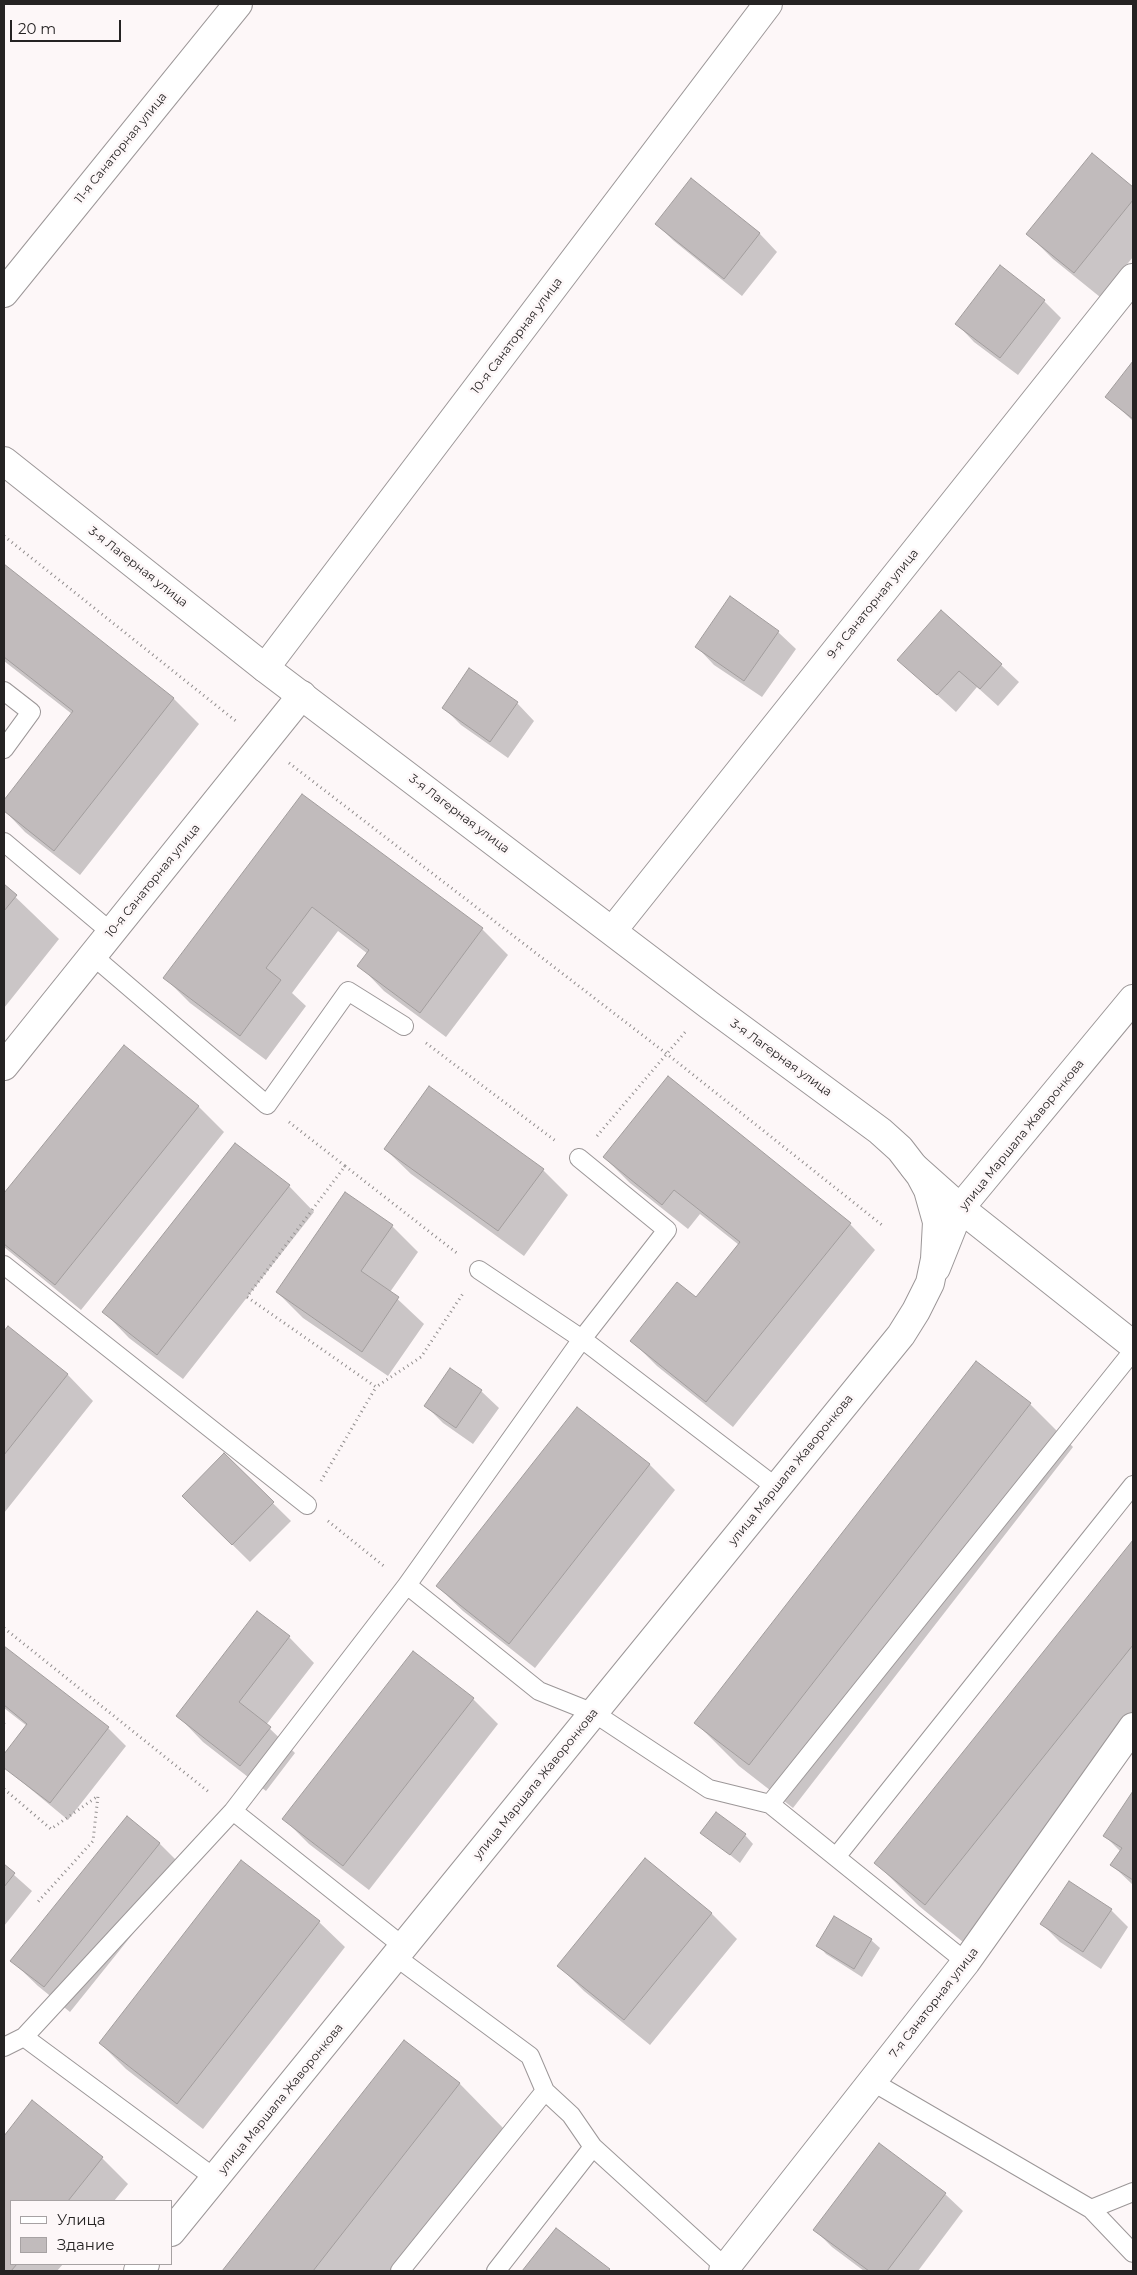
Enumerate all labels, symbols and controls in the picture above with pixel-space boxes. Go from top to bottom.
scale bar [12,10,124,42]
text: 20 m [18,19,56,38]
street label: 11-я Санаторная улица [72,90,170,206]
street label: 10-я Санаторная улица [469,275,565,397]
street label: 3-я Лагерная улица [86,524,190,610]
street label: 9-я Санаторная улица [824,546,922,662]
street label: 3-я Лагерная улица [406,772,512,856]
street label: 10-я Санаторная улица [103,821,203,941]
street label: 3-я Лагерная улица [727,1016,835,1100]
street label: улица Маршала Жаворонкова [957,1057,1087,1213]
street label: улица Маршала Жаворонкова [726,1392,856,1548]
street label: улица Маршала Жаворонкова [471,1706,601,1862]
street label: 7-я Санаторная улица [886,1945,982,2061]
street label: улица Маршала Жаворонкова [216,2021,346,2177]
legend [10,2200,172,2265]
text: Улица [57,2210,105,2229]
text: Здание [57,2235,115,2254]

